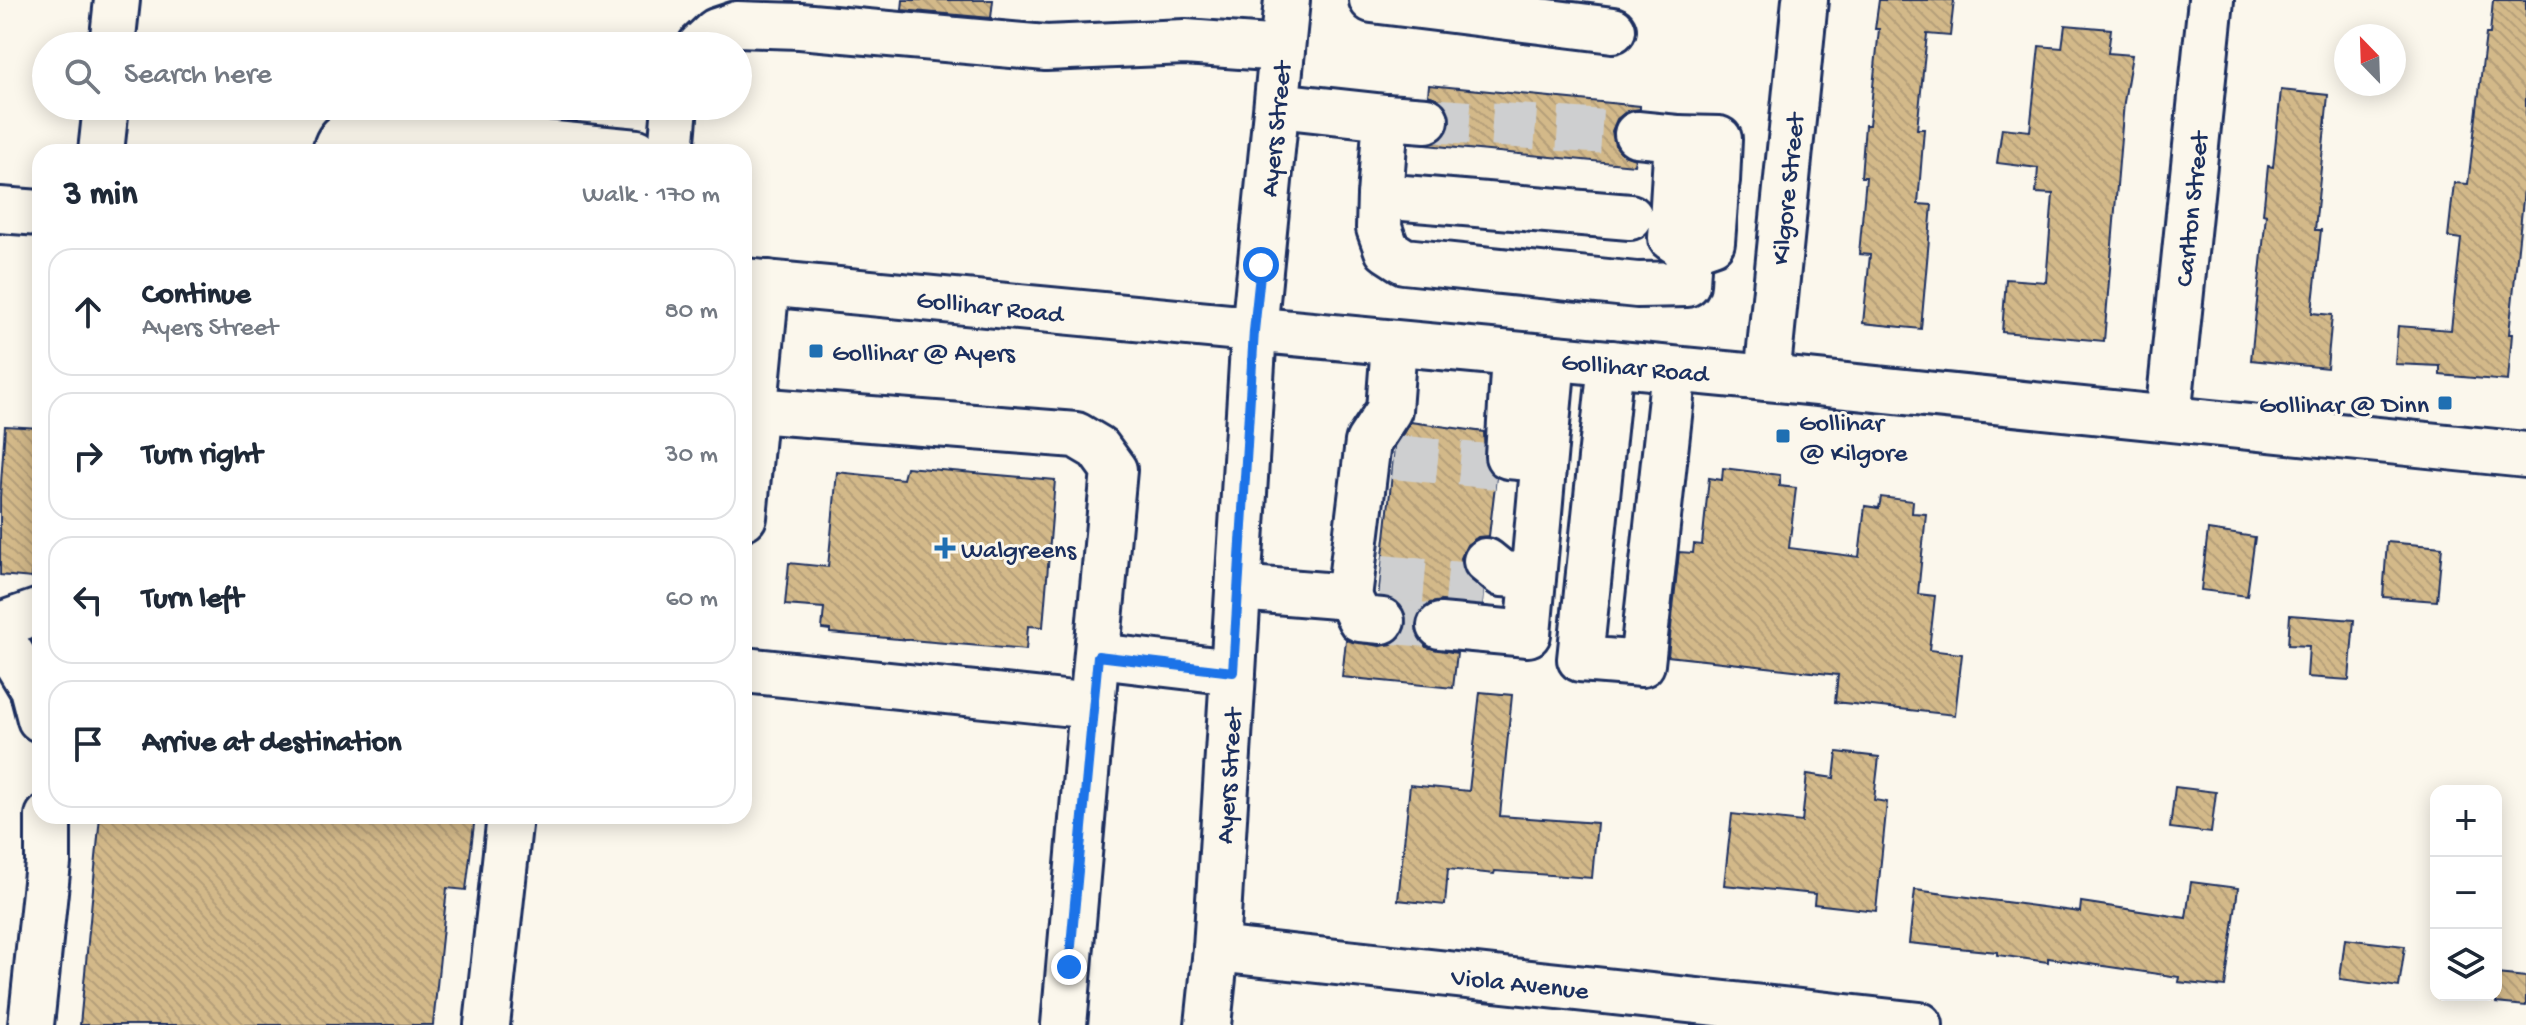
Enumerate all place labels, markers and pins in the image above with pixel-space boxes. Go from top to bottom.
place label: Gollihar @ Ayers [832,340,1016,371]
marker: Gollihar @ Ayers [807,342,825,360]
place label: Gollihar @ Dinn [2259,392,2430,423]
marker: Gollihar @ Dinn [2436,394,2454,412]
place label: Gollihar @ Kilgore [1799,410,1908,471]
marker: Gollihar @ Kilgore [1774,427,1792,445]
place label: Walgreens [961,537,1077,568]
marker: Walgreens [936,539,954,557]

